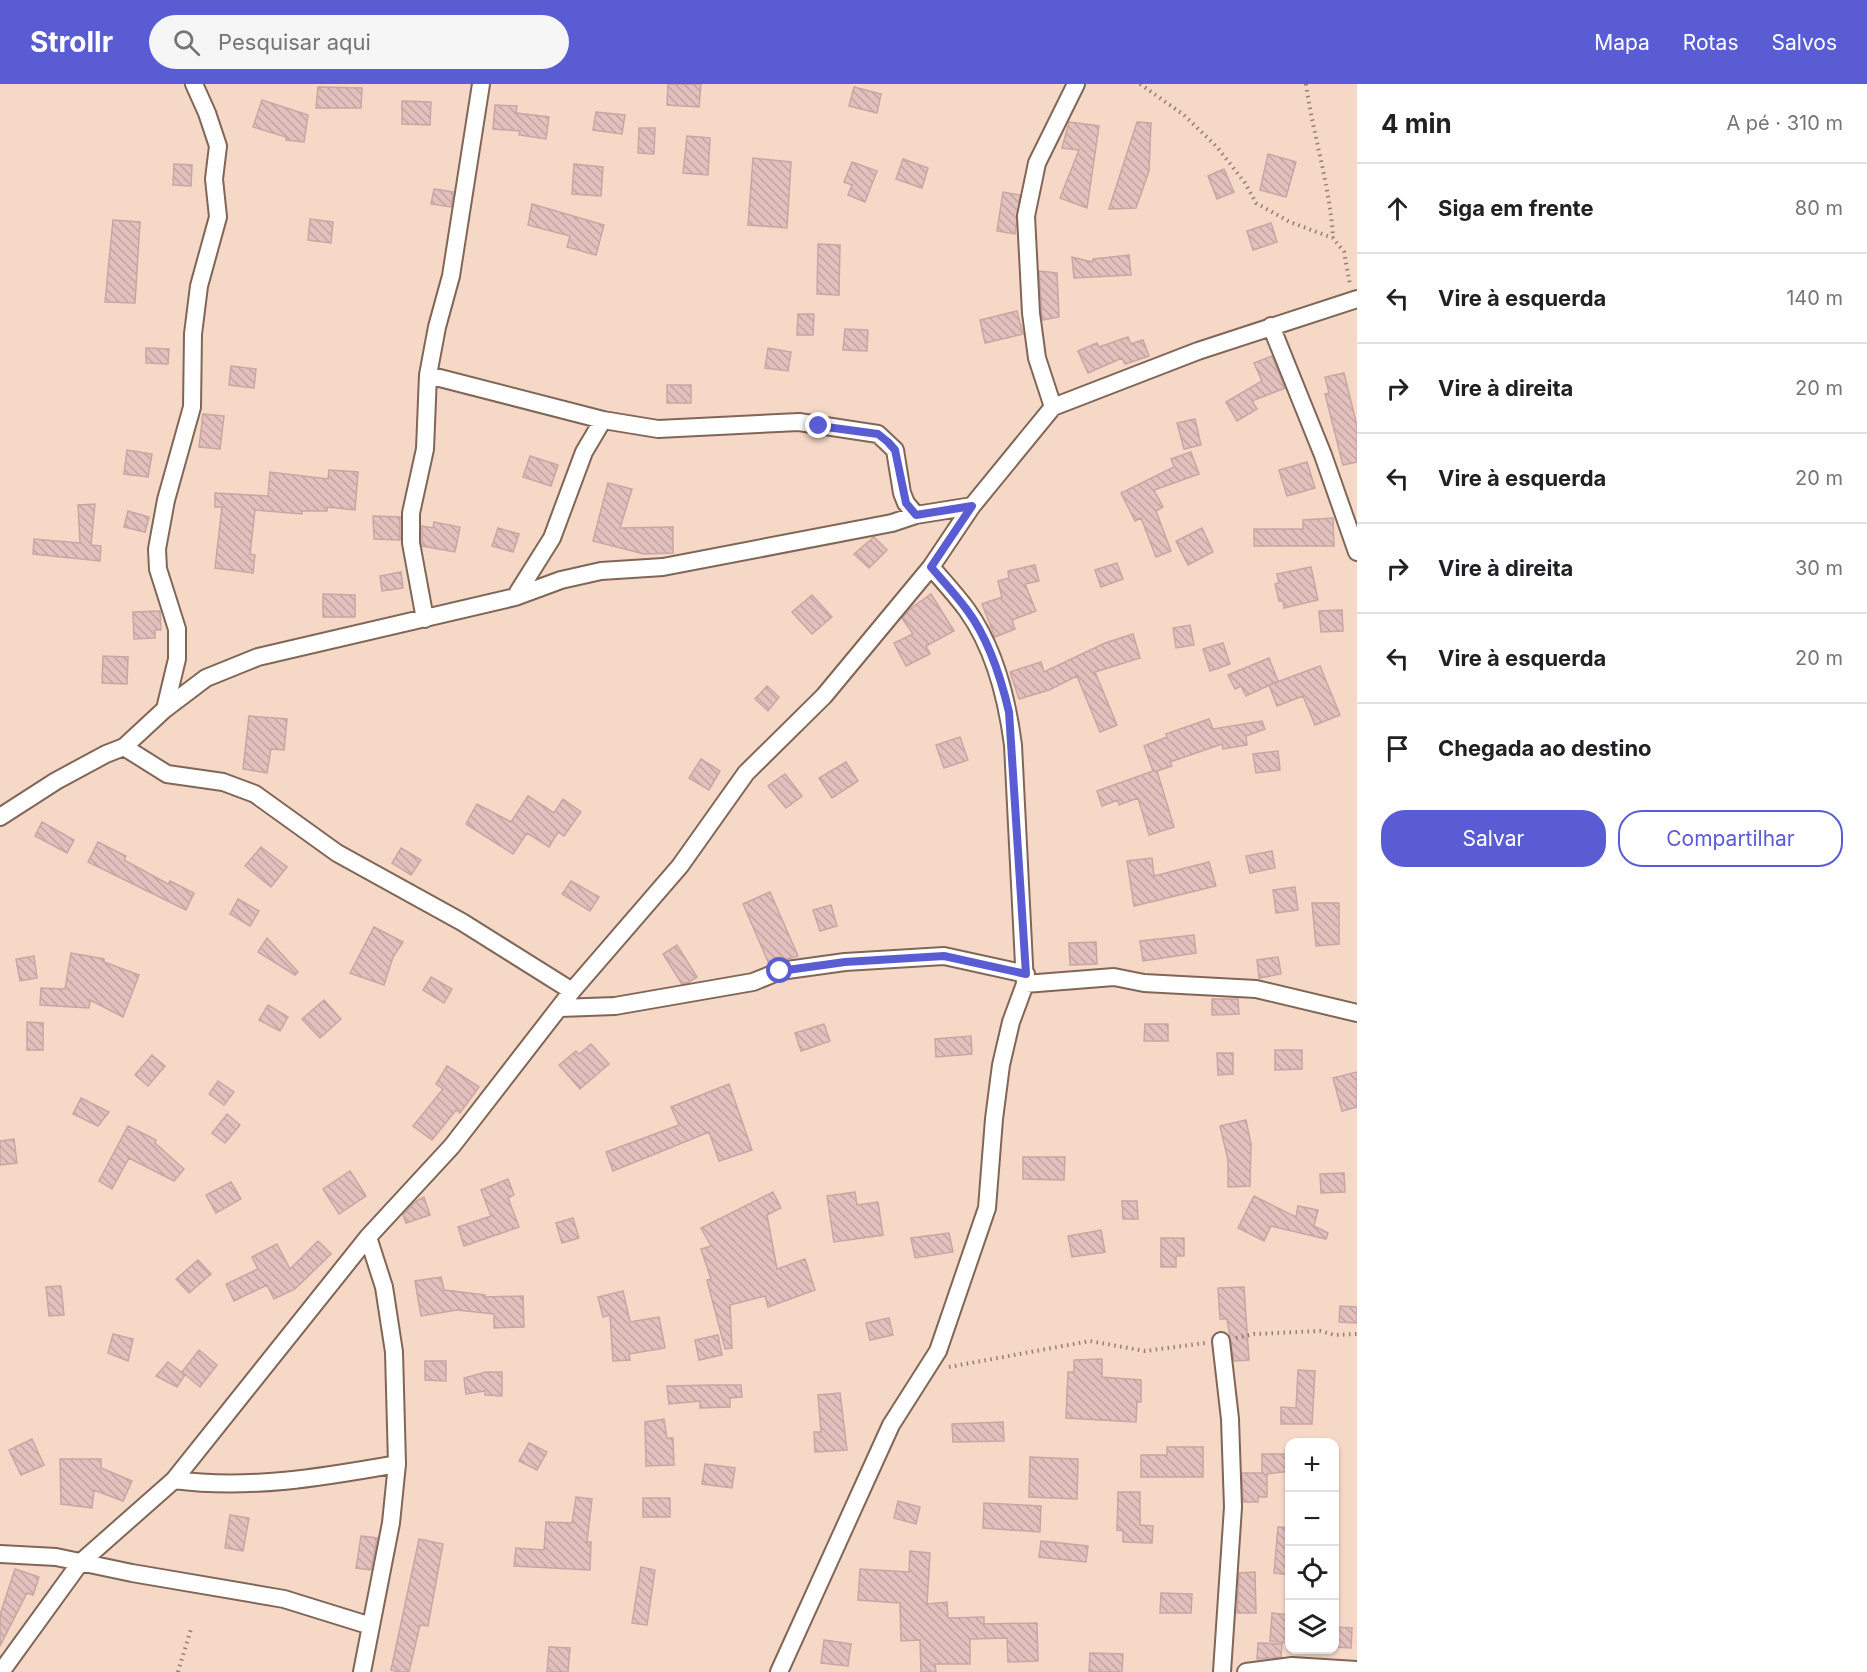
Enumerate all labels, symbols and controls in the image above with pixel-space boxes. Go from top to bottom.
search box [149,15,569,69]
text: Strollr [30,25,113,59]
icon: search [170,26,203,59]
text: Pesquisar aqui [218,29,371,55]
text: Mapa [1594,30,1650,55]
text: Rotas [1683,30,1738,55]
text: Salvos [1771,30,1837,55]
text: 4 min [1381,108,1452,139]
text: A pé · 310 m [1726,111,1843,135]
icon: ahead [1381,192,1414,225]
text: Siga em frente [1438,195,1594,221]
text: 80 m [1795,196,1843,220]
icon: left [1381,282,1414,315]
text: Vire à esquerda [1438,285,1606,311]
text: 140 m [1786,286,1843,310]
icon: right [1381,372,1414,405]
text: Vire à direita [1438,375,1573,401]
text: 20 m [1795,376,1843,400]
route end [805,412,831,438]
icon: left [1381,462,1414,495]
text: Vire à esquerda [1438,465,1606,491]
text: 20 m [1795,466,1843,490]
icon: right [1381,552,1414,585]
text: Vire à direita [1438,555,1573,581]
text: 30 m [1795,556,1843,580]
icon: left [1381,642,1414,675]
text: Vire à esquerda [1438,645,1606,671]
text: 20 m [1795,646,1843,670]
icon: arrive [1381,732,1414,765]
text: Chegada ao destino [1438,735,1652,761]
button: Salvar [1381,810,1606,867]
button: Compartilhar [1618,810,1843,867]
route start [766,957,792,983]
map controls [1285,1438,1339,1654]
button: + [1285,1438,1339,1492]
button: − [1285,1492,1339,1546]
button: locate [1285,1546,1339,1600]
button: layers [1285,1600,1339,1654]

